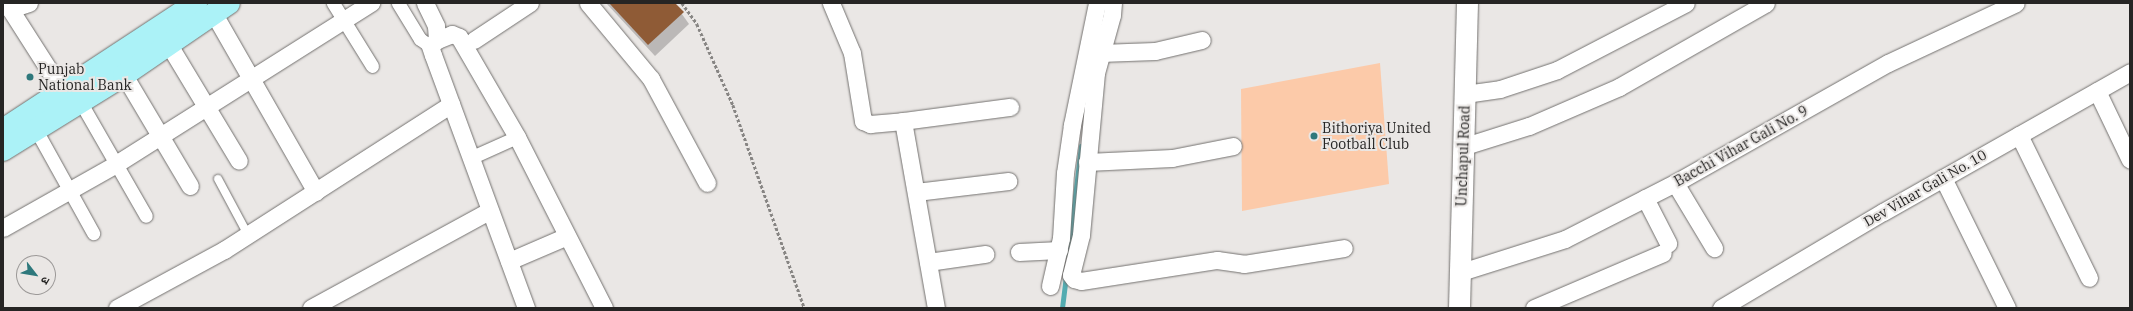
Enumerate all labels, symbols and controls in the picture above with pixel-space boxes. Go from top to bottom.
place label: Punjab National Bank [38,61,132,94]
marker: Punjab National Bank [25,72,35,82]
street label: Bacchi Vihar Gali No. 9 [1671,102,1811,190]
street label: Unchapul Road [1453,105,1473,207]
place label: Bithoriya United Football Club [1322,120,1431,152]
marker: Bithoriya United Football Club [1309,131,1319,141]
street label: Dev Vihar Gali No. 10 [1861,146,1989,230]
north arrow [16,255,56,295]
text: उ [38,274,53,287]

